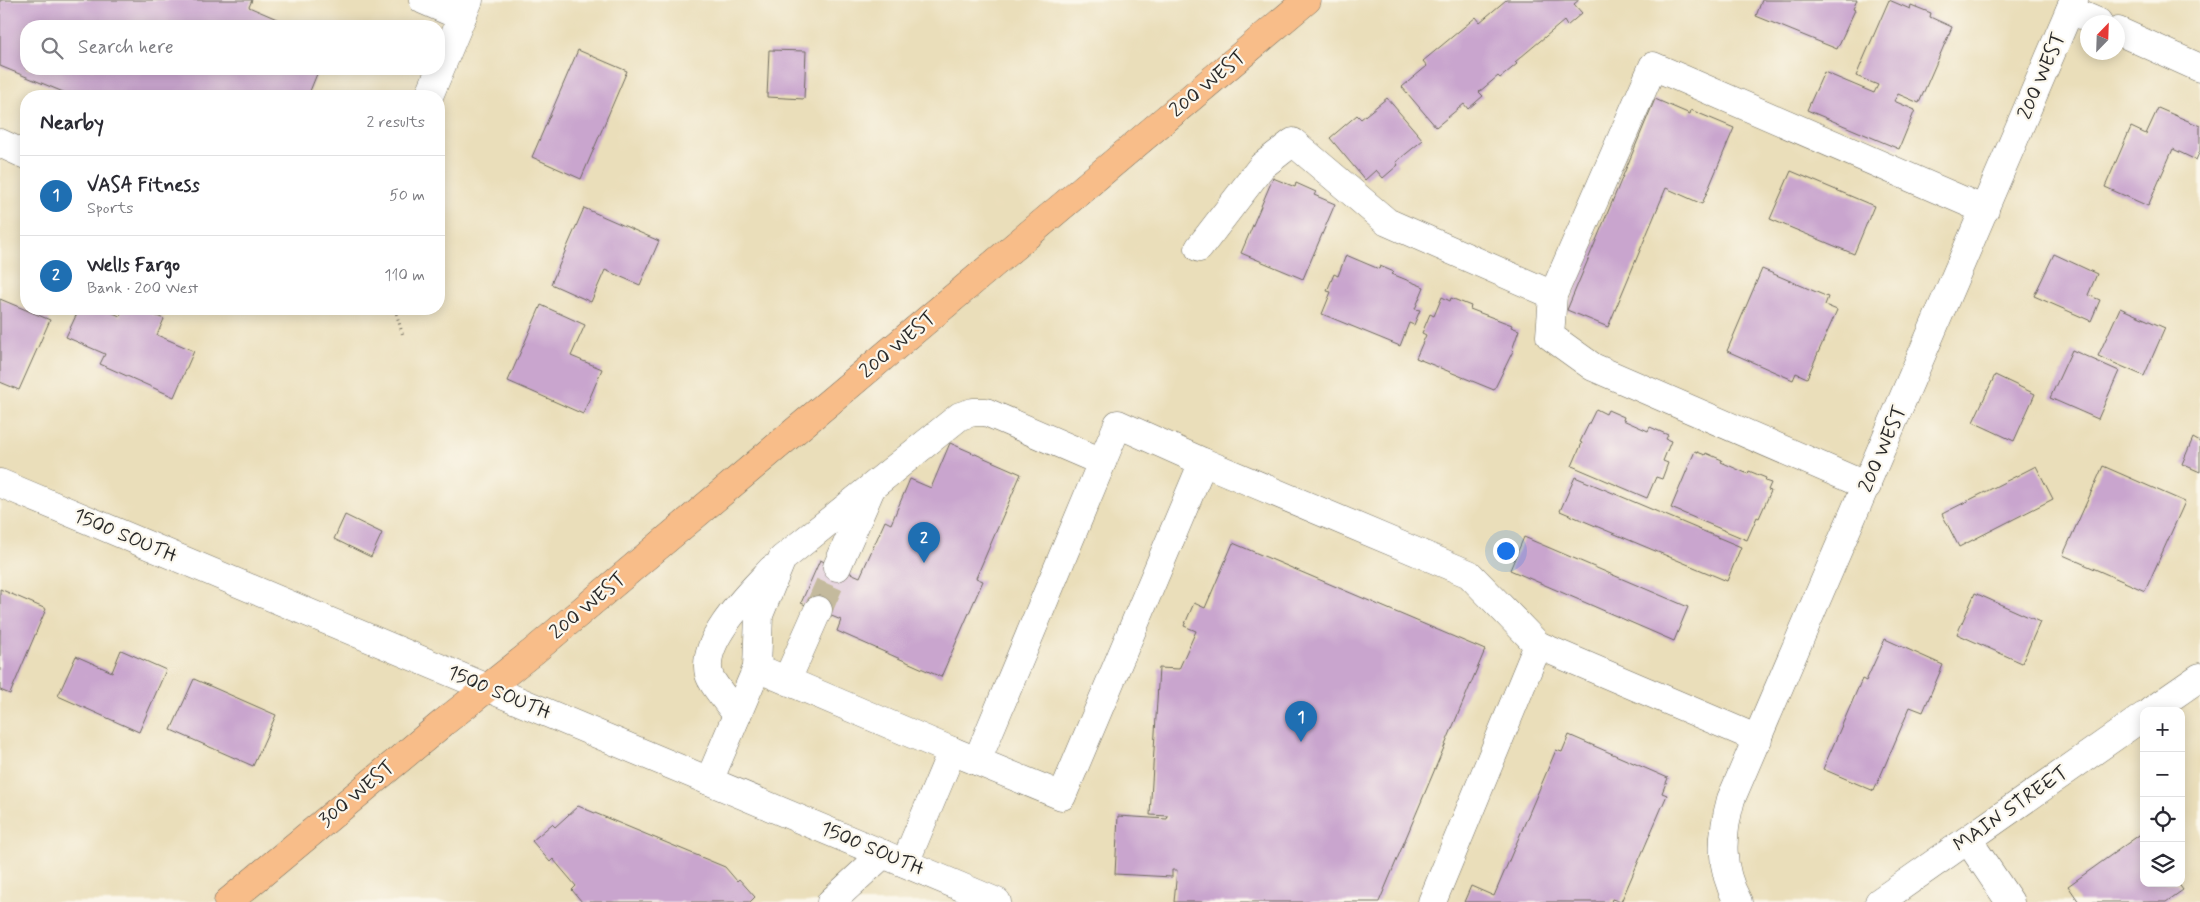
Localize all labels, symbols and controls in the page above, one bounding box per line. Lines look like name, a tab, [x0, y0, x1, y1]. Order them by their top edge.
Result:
north arrow	[2080, 15, 2125, 60]
search box	[20, 20, 445, 75]
street label: 200 WEST	[2012, 28, 2072, 124]
icon: search	[38, 34, 66, 62]
text: Search here	[78, 35, 174, 60]
street label: 200 WEST	[1164, 44, 1252, 124]
text: Nearby	[40, 109, 104, 137]
text: 2 results	[367, 112, 425, 133]
text: VASA Fitness	[87, 173, 200, 198]
text: 1	[52, 185, 60, 206]
text: 50 m	[389, 185, 425, 206]
text: Sports	[87, 198, 133, 219]
text: Wells Fargo	[87, 253, 180, 278]
text: 2	[52, 265, 60, 286]
text: 110 m	[384, 265, 425, 286]
text: Bank · 200 West	[87, 278, 198, 299]
street label: 200 WEST	[854, 305, 942, 385]
street label: 200 WEST	[1853, 401, 1913, 497]
street label: 1500 SOUTH	[69, 502, 181, 570]
pin: 2	[908, 522, 940, 563]
your location	[1493, 538, 1519, 564]
street label: 200 WEST	[544, 566, 632, 646]
street label: 1500 SOUTH	[443, 659, 555, 727]
pin: 1	[1285, 701, 1317, 742]
map controls	[2140, 707, 2185, 887]
button: +	[2140, 707, 2185, 752]
button: −	[2140, 752, 2185, 797]
street label: 300 WEST	[313, 754, 401, 834]
street label: MAIN STREET	[1948, 759, 2074, 859]
button: locate	[2140, 797, 2185, 842]
street label: 1500 SOUTH	[816, 815, 928, 883]
button: layers	[2140, 842, 2185, 887]

